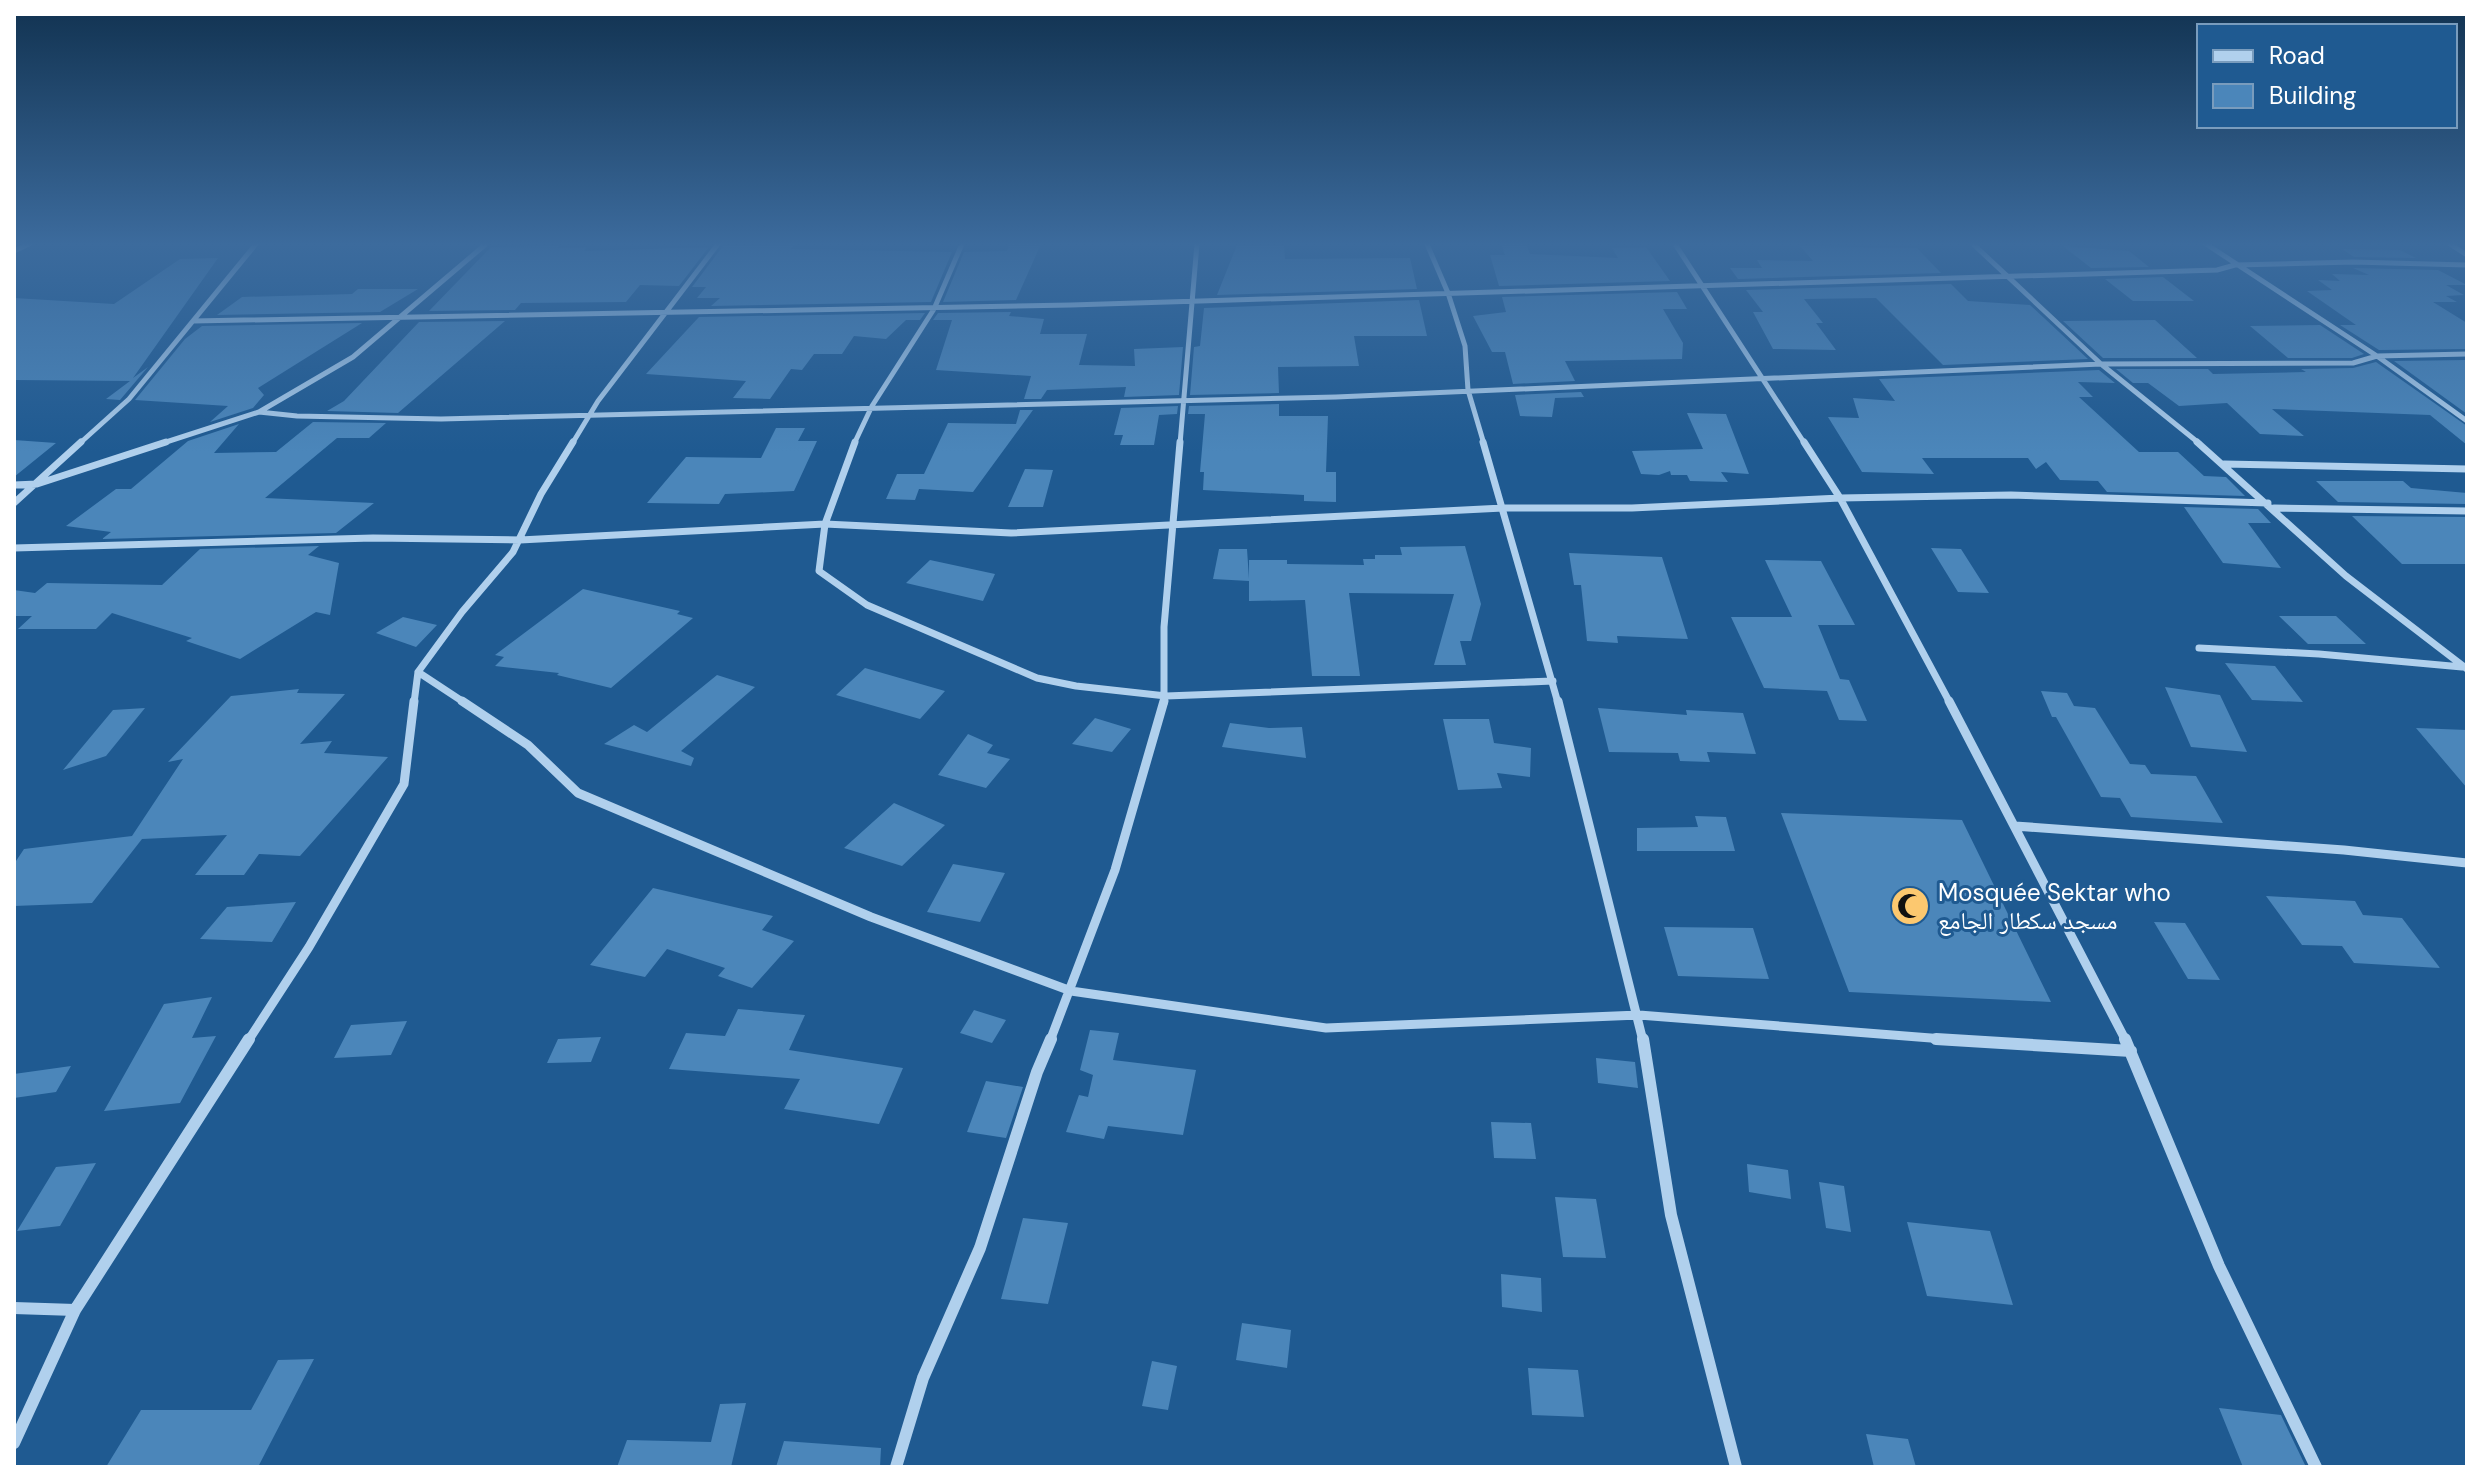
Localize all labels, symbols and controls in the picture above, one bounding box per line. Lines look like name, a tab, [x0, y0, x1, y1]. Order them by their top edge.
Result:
legend	[2197, 24, 2457, 128]
text: Road	[2269, 40, 2325, 71]
text: Building	[2269, 80, 2356, 111]
place label: Mosquée Sektar who مسجد سكطار الجامع	[1938, 877, 2171, 936]
mosque icon: Mosquée Sektar who مسجد سكطار الجامع	[1889, 885, 1931, 927]

